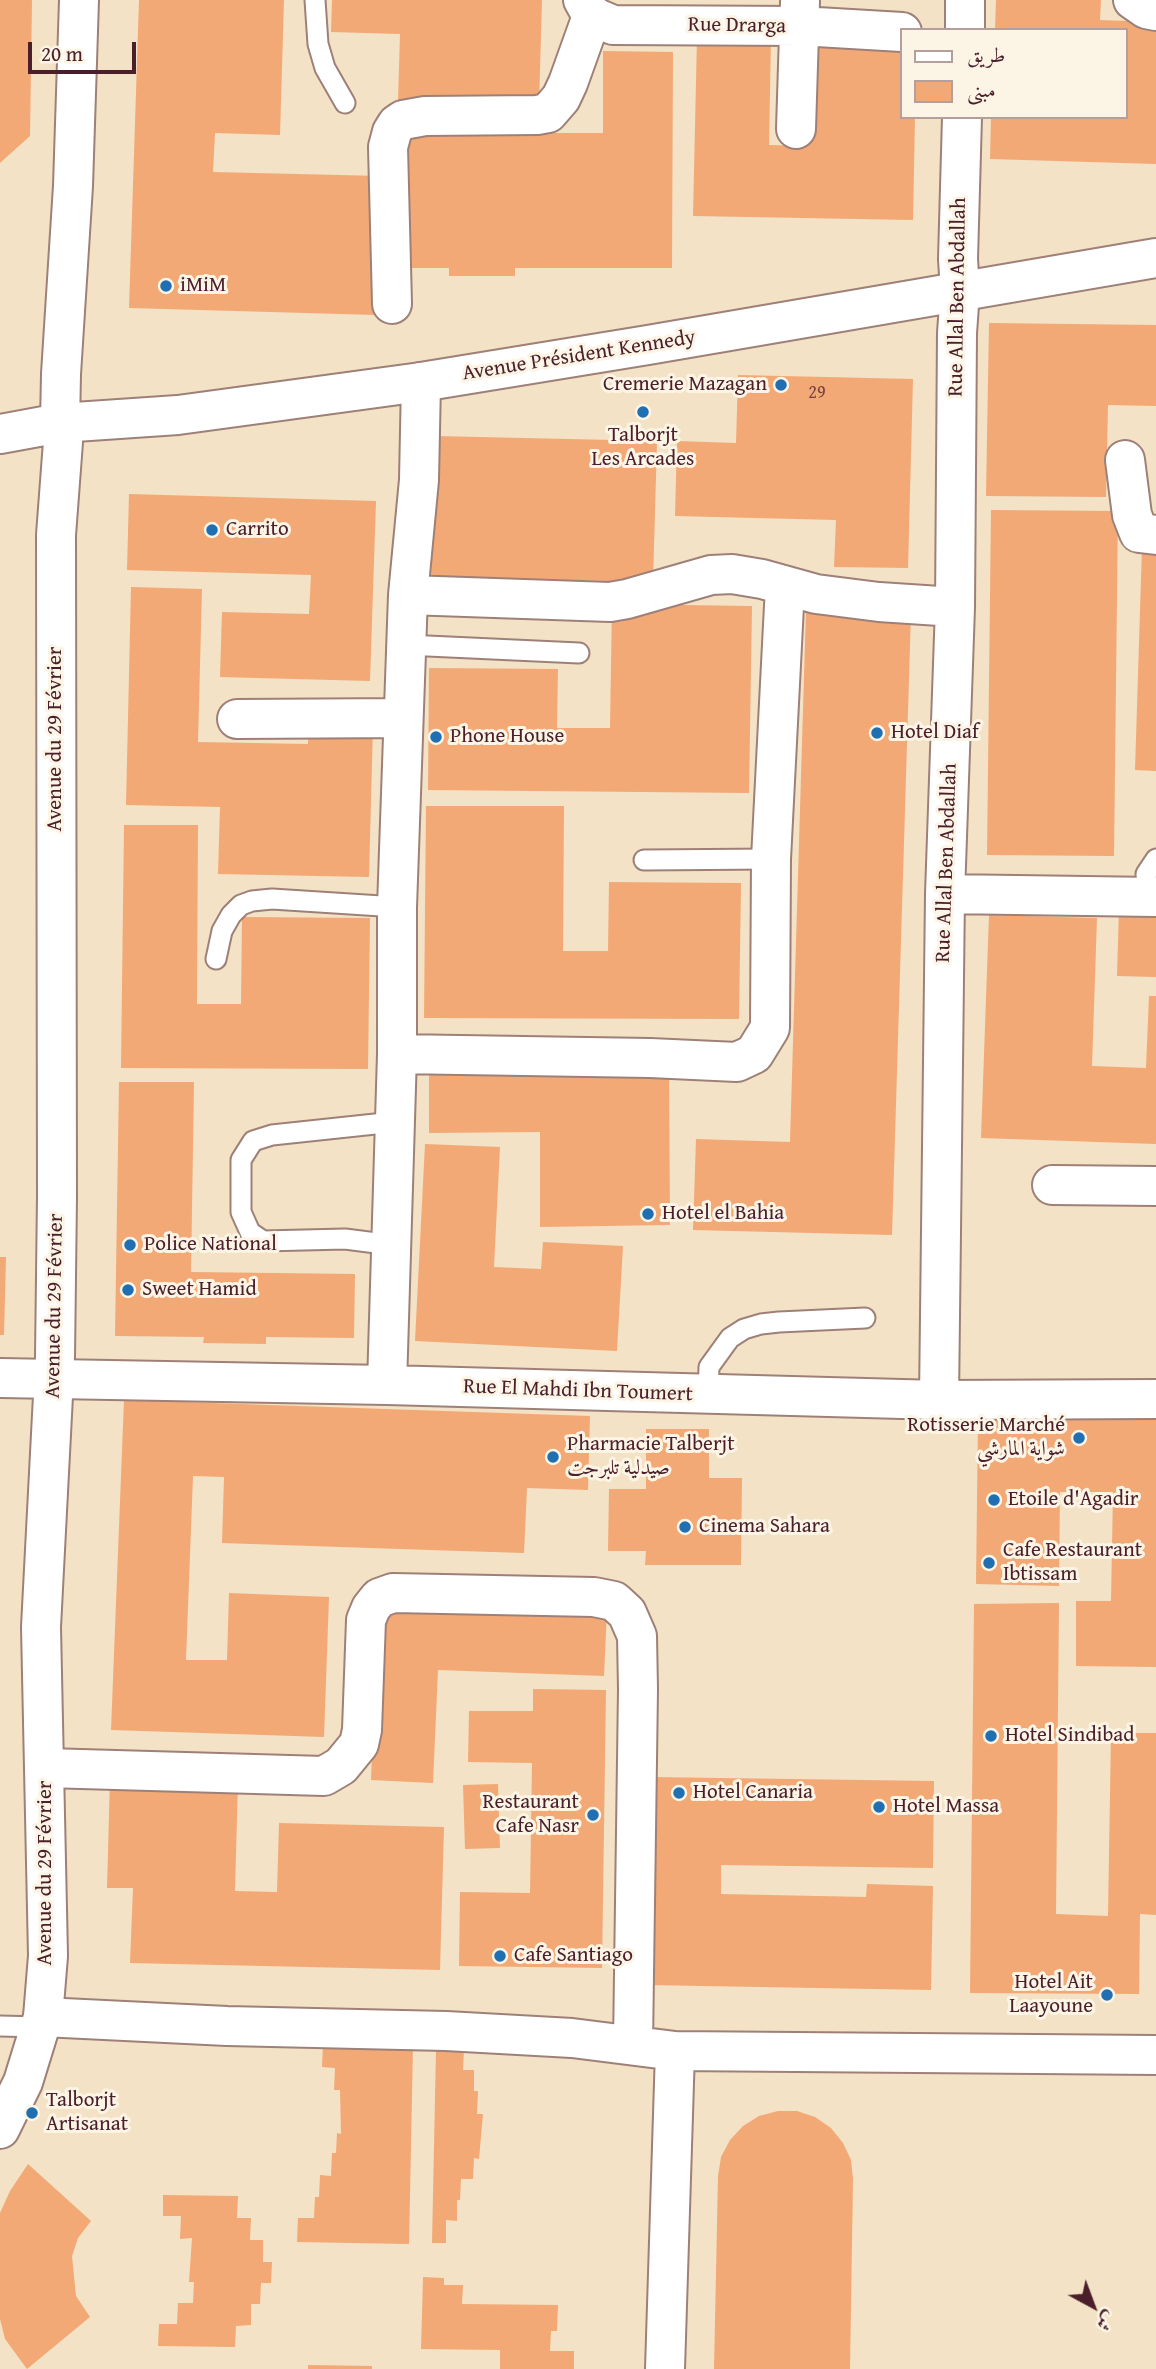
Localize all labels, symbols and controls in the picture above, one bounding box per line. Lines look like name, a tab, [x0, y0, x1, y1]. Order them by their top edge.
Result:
street label: Rue Drarga	[688, 13, 786, 39]
scale bar	[32, 28, 140, 72]
legend	[900, 28, 1128, 119]
text: 20 m	[41, 38, 83, 69]
text: طريق	[967, 39, 1005, 70]
text: مبنى	[967, 74, 996, 105]
street label: Rue Allal Ben Abdallah	[944, 197, 972, 397]
place label: iMiM	[180, 273, 226, 299]
marker: iMiM	[158, 278, 174, 294]
street label: Avenue Président Kennedy	[461, 325, 697, 387]
place label: Cremerie Mazagan	[603, 372, 767, 398]
marker: Cremerie Mazagan	[773, 377, 789, 393]
house number: 29	[808, 382, 826, 404]
marker: Talborjt Les Arcades	[635, 404, 651, 420]
place label: Talborjt Les Arcades	[592, 423, 694, 473]
place label: Carrito	[226, 517, 289, 543]
marker: Carrito	[204, 522, 220, 538]
street label: Avenue du 29 Février	[43, 647, 69, 831]
place label: Hotel Diaf	[891, 720, 979, 746]
place label: Phone House	[450, 724, 564, 750]
marker: Hotel Diaf	[869, 725, 885, 741]
marker: Phone House	[428, 729, 444, 745]
street label: Rue Allal Ben Abdallah	[931, 763, 963, 963]
place label: Hotel el Bahia	[662, 1201, 784, 1227]
marker: Hotel el Bahia	[640, 1206, 656, 1222]
street label: Avenue du 29 Février	[41, 1213, 69, 1399]
place label: Police National	[144, 1232, 277, 1258]
marker: Police National	[122, 1237, 138, 1253]
place label: Sweet Hamid	[142, 1277, 257, 1303]
marker: Sweet Hamid	[120, 1282, 136, 1298]
street label: Rue El Mahdi Ibn Toumert	[463, 1374, 693, 1408]
place label: Rotisserie Marché شواية المارشي	[907, 1413, 1065, 1463]
marker: Rotisserie Marché شواية المارشي	[1071, 1430, 1087, 1446]
place label: Pharmacie Talberjt صيدلية تلبرجت	[567, 1432, 735, 1482]
marker: Pharmacie Talberjt صيدلية تلبرجت	[545, 1449, 561, 1465]
place label: Etoile d'Agadir	[1008, 1487, 1139, 1513]
marker: Etoile d'Agadir	[986, 1492, 1002, 1508]
place label: Cinema Sahara	[699, 1514, 830, 1540]
marker: Cinema Sahara	[677, 1519, 693, 1535]
place label: Cafe Restaurant Ibtissam	[1003, 1538, 1142, 1588]
marker: Cafe Restaurant Ibtissam	[981, 1555, 997, 1571]
place label: Hotel Sindibad	[1005, 1723, 1134, 1749]
marker: Hotel Sindibad	[983, 1728, 999, 1744]
place label: Hotel Canaria	[693, 1780, 813, 1806]
street label: Avenue du 29 Février	[33, 1781, 59, 1965]
marker: Hotel Canaria	[671, 1785, 687, 1801]
place label: Restaurant Cafe Nasr	[482, 1790, 579, 1840]
place label: Hotel Massa	[893, 1794, 999, 1820]
marker: Hotel Massa	[871, 1799, 887, 1815]
marker: Restaurant Cafe Nasr	[585, 1807, 601, 1823]
place label: Cafe Santiago	[514, 1943, 633, 1969]
marker: Cafe Santiago	[492, 1948, 508, 1964]
place label: Hotel Ait Laayoune	[1009, 1970, 1093, 2020]
marker: Hotel Ait Laayoune	[1099, 1987, 1115, 2003]
place label: Talborjt Artisanat	[46, 2088, 128, 2138]
marker: Talborjt Artisanat	[24, 2105, 40, 2121]
north arrow	[1058, 2271, 1128, 2341]
text: ش	[1090, 2305, 1123, 2339]

